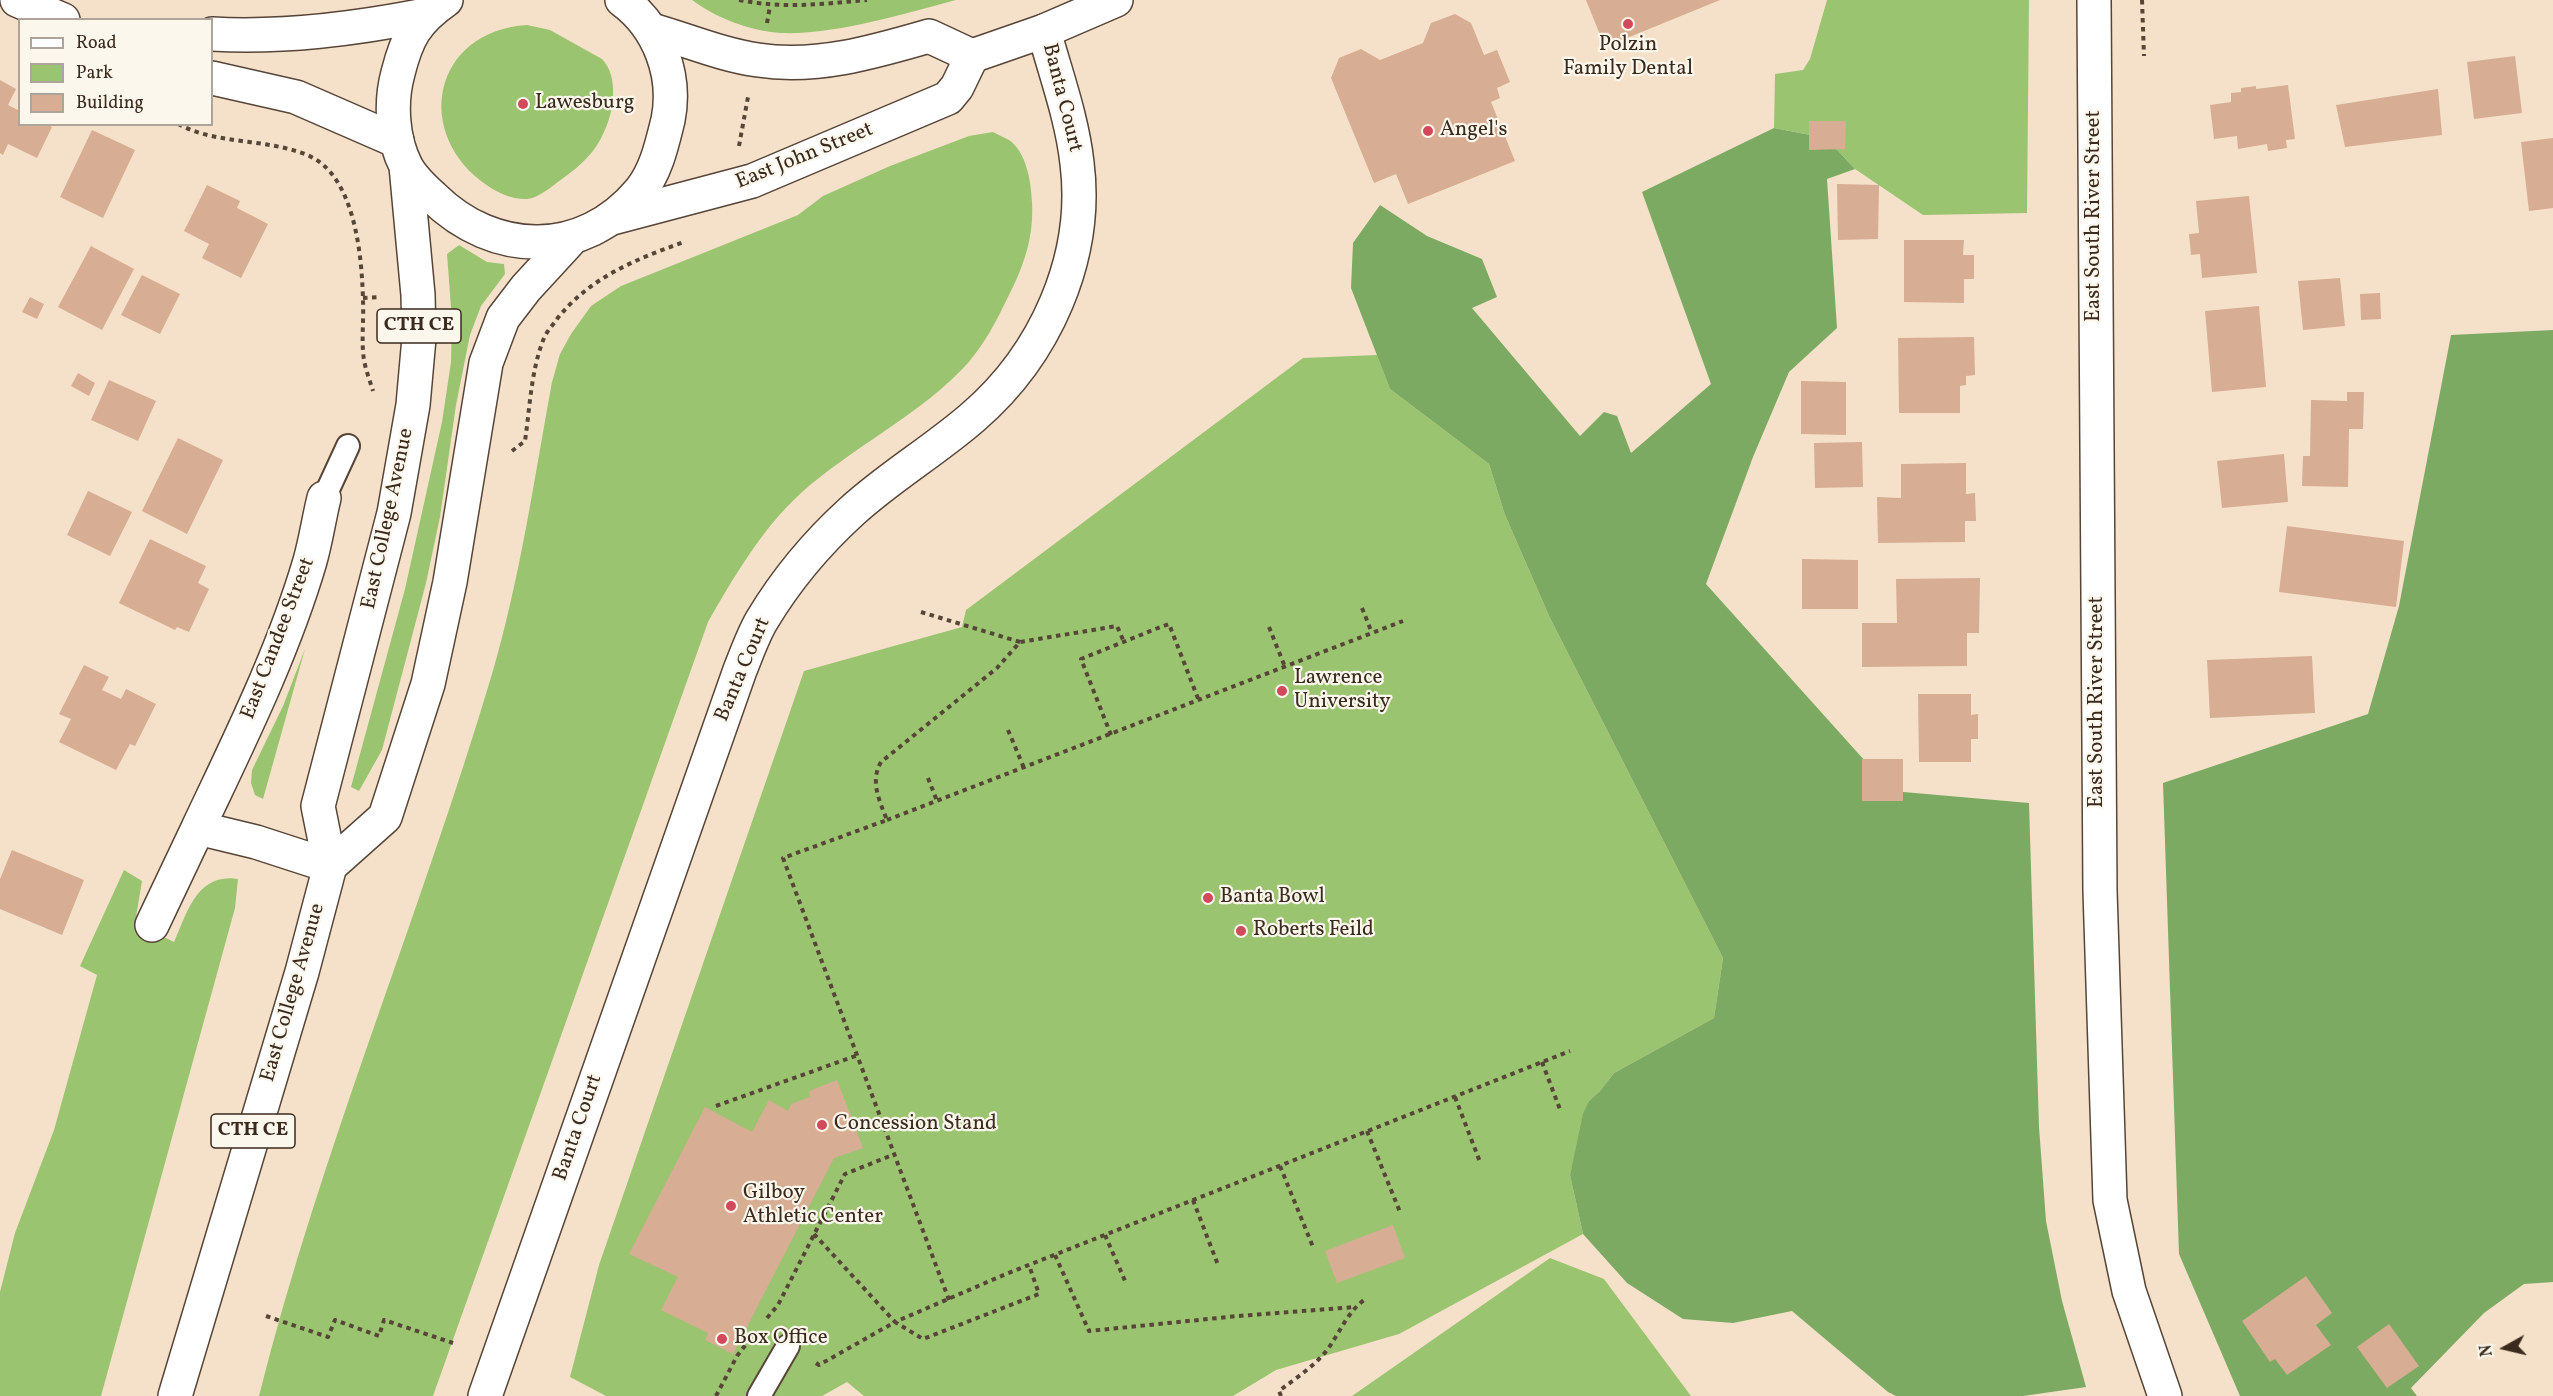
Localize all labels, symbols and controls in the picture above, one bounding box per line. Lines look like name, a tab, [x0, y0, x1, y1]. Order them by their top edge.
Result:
marker: Polzin Family Dental	[1621, 17, 1635, 31]
legend	[18, 18, 213, 126]
text: Road	[76, 31, 117, 56]
place label: Polzin Family Dental	[1563, 33, 1693, 83]
street label: Banta Court	[1035, 41, 1087, 155]
text: Park	[76, 61, 113, 86]
text: Building	[76, 91, 144, 116]
place label: Lawesburg	[535, 91, 634, 117]
marker: Lawesburg	[516, 97, 530, 111]
street label: East South River Street	[2082, 110, 2108, 322]
street label: East John Street	[733, 118, 877, 196]
place label: Angel's	[1440, 118, 1507, 144]
marker: Angel's	[1421, 124, 1435, 138]
road number: CTH CE	[377, 309, 461, 343]
street label: East College Avenue	[358, 426, 420, 612]
street label: East Candee Street	[237, 555, 321, 723]
street label: East South River Street	[2085, 596, 2111, 808]
street label: Banta Court	[711, 614, 777, 726]
place label: Lawrence University	[1294, 666, 1391, 716]
marker: Lawrence University	[1275, 684, 1289, 698]
place label: Banta Bowl	[1220, 885, 1325, 911]
marker: Banta Bowl	[1201, 891, 1215, 905]
street label: East College Avenue	[256, 901, 332, 1085]
place label: Roberts Feild	[1253, 918, 1374, 944]
marker: Roberts Feild	[1234, 924, 1248, 938]
street label: Banta Court	[549, 1071, 609, 1185]
place label: Concession Stand	[834, 1112, 997, 1138]
road number: CTH CE	[211, 1114, 295, 1148]
marker: Concession Stand	[815, 1118, 829, 1132]
place label: Gilboy Athletic Center	[743, 1181, 883, 1231]
marker: Gilboy Athletic Center	[724, 1199, 738, 1213]
north arrow	[2475, 1318, 2535, 1378]
place label: Box Office	[734, 1326, 828, 1352]
marker: Box Office	[715, 1332, 729, 1346]
text: N	[2475, 1343, 2499, 1358]

